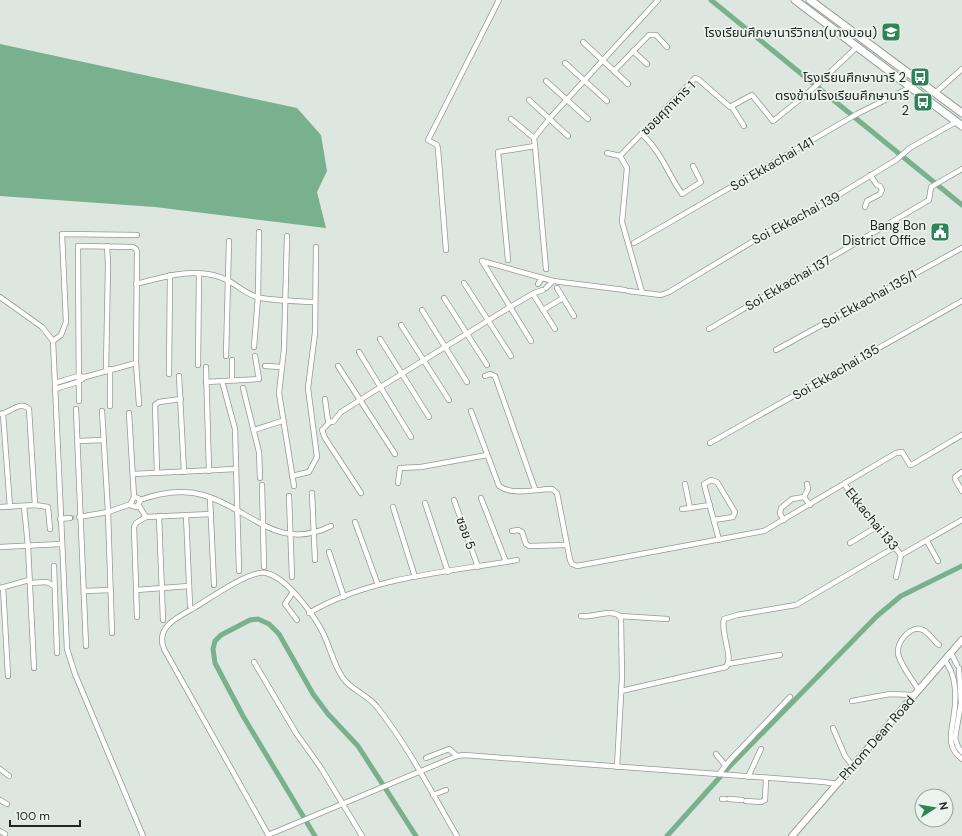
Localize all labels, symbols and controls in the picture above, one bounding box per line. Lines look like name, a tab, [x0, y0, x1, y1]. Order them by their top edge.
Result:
school or university icon: โรงเรียนศึกษานารีวิทยา(บางบอน)	[880, 21, 902, 43]
place label: โรงเรียนศึกษานารีวิทยา(บางบอน)	[705, 24, 877, 41]
bus stop icon: โรงเรียนศึกษานารี 2	[909, 66, 931, 88]
place label: โรงเรียนศึกษานารี 2	[803, 69, 906, 86]
street label: ซอยศุภาหาร 1	[637, 77, 699, 139]
place label: ตรงข้ามโรงเรียนศึกษานารี 2	[775, 87, 909, 119]
bus stop icon: ตรงข้ามโรงเรียนศึกษานารี 2	[912, 91, 934, 113]
street label: Soi Ekkachai 141	[727, 133, 817, 195]
street label: Soi Ekkachai 139	[749, 188, 843, 248]
place label: Bang Bon District Office	[842, 217, 926, 249]
public building icon: Bang Bon District Office	[929, 221, 951, 243]
street label: Soi Ekkachai 137	[742, 252, 834, 314]
street label: Soi Ekkachai 135/1	[818, 266, 920, 332]
street label: Soi Ekkachai 135	[790, 340, 883, 404]
street label: Ekkachai 133	[842, 484, 902, 554]
street label: ซอย 5	[452, 514, 480, 552]
street label: Phrom Dean Road	[836, 692, 918, 784]
north arrow	[914, 788, 954, 828]
text: N	[936, 801, 951, 811]
scale bar	[10, 802, 80, 828]
text: 100 m	[16, 808, 50, 824]

